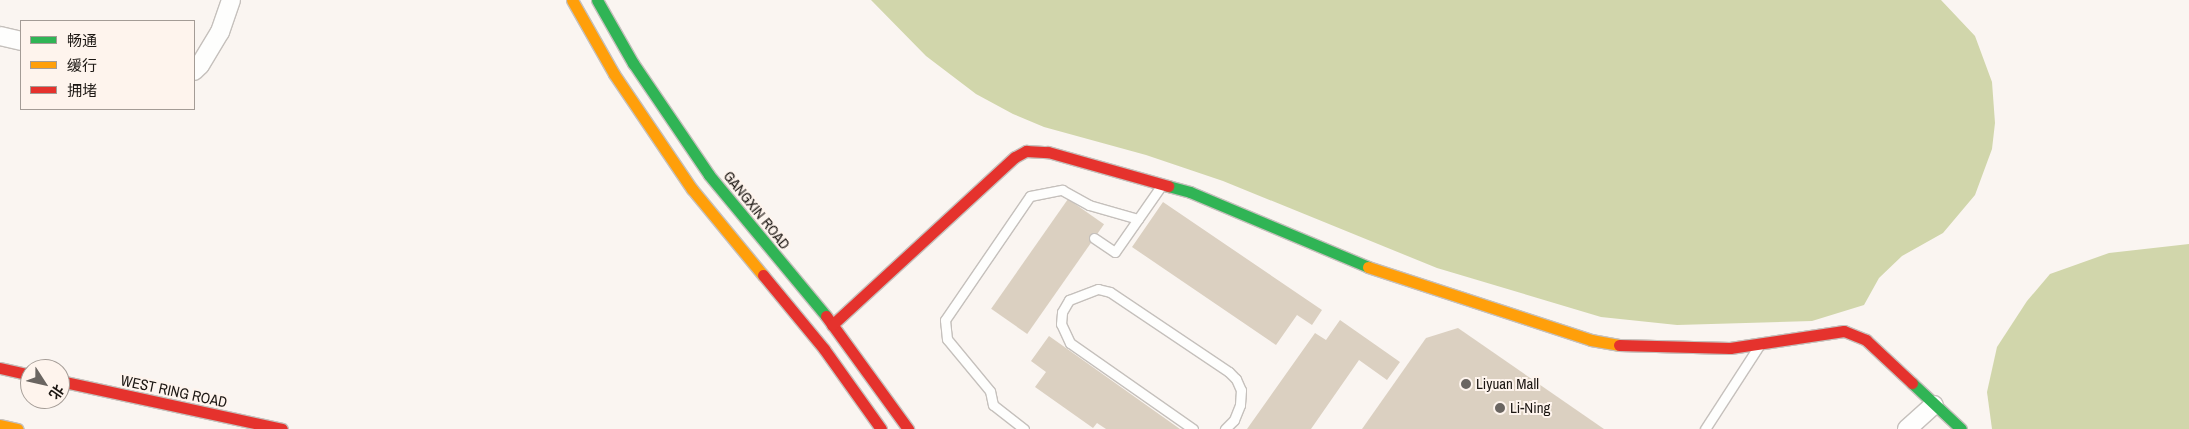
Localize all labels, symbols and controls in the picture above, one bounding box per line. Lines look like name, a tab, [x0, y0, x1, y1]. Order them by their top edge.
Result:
legend	[20, 20, 195, 110]
text: 畅通	[67, 30, 97, 51]
text: 缓行	[67, 55, 97, 76]
text: 拥堵	[67, 80, 97, 101]
street label: GANGXIN ROAD	[720, 167, 794, 253]
north arrow	[20, 359, 70, 409]
street label: WEST RING ROAD	[119, 371, 229, 411]
place label: Liyuan Mall	[1476, 375, 1539, 393]
marker: Liyuan Mall	[1460, 378, 1472, 390]
text: 北	[45, 381, 68, 403]
place label: Li-Ning	[1510, 399, 1550, 417]
marker: Li-Ning	[1494, 402, 1506, 414]

